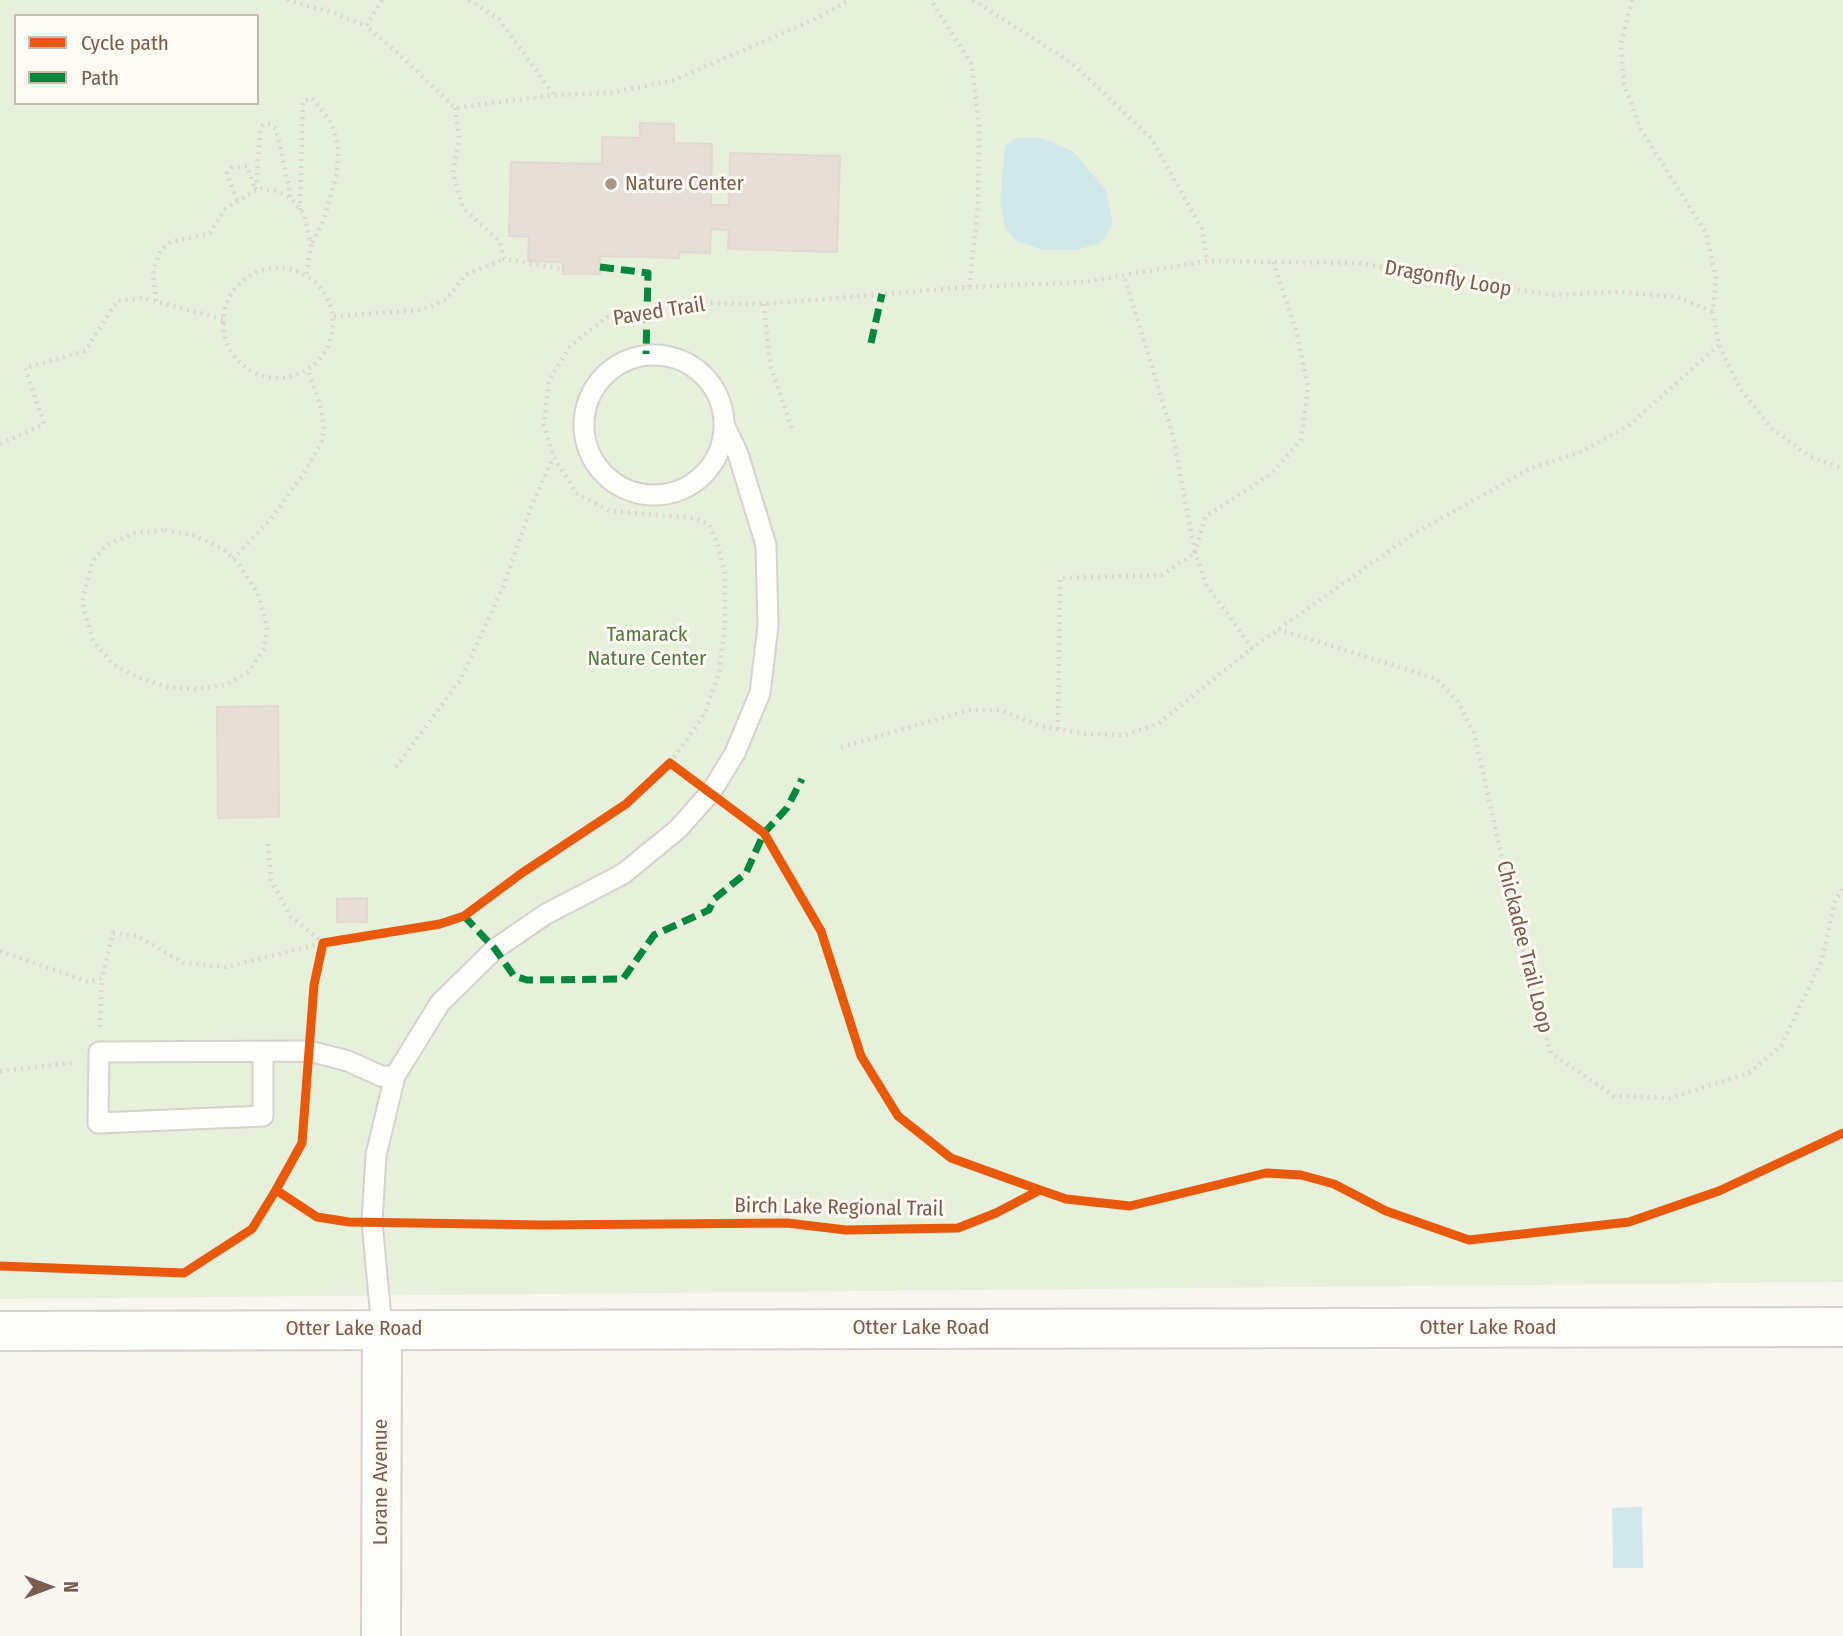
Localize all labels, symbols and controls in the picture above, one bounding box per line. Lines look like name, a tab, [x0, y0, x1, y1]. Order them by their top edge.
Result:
legend	[14, 14, 259, 105]
text: Cycle path	[81, 30, 169, 56]
text: Path	[81, 65, 119, 91]
place label: Nature Center	[625, 171, 744, 197]
marker: Nature Center	[603, 176, 619, 192]
street label: Dragonfly Loop	[1383, 255, 1513, 303]
street label: Paved Trail	[611, 292, 707, 332]
park label: Tamarack Nature Center	[588, 622, 706, 672]
street label: Chickadee Trail Loop	[1490, 858, 1558, 1036]
street label: Birch Lake Regional Trail	[734, 1194, 944, 1222]
street label: Otter Lake Road	[852, 1315, 990, 1341]
street label: Otter Lake Road	[1419, 1315, 1557, 1341]
street label: Otter Lake Road	[285, 1316, 423, 1342]
street label: Lorane Avenue	[368, 1419, 394, 1545]
north arrow	[14, 1552, 84, 1622]
text: N	[59, 1581, 82, 1593]

